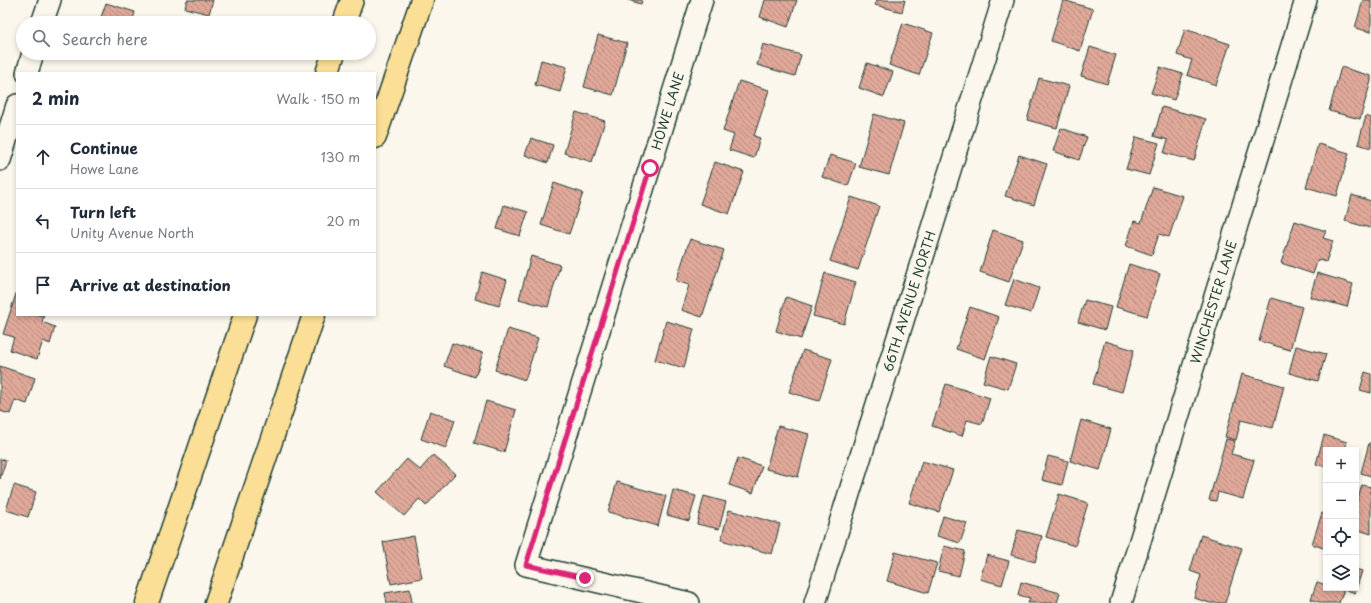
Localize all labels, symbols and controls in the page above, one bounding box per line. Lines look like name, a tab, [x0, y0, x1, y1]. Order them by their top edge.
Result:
search box	[16, 16, 376, 60]
icon: search	[30, 27, 52, 49]
text: Search here	[62, 27, 148, 50]
street label: HOWE LANE	[646, 69, 688, 152]
text: 2 min	[32, 85, 79, 111]
text: Walk · 150 m	[276, 89, 360, 108]
text: Continue	[70, 136, 138, 159]
icon: ahead	[32, 146, 54, 168]
text: 130 m	[321, 147, 360, 166]
text: Howe Lane	[70, 159, 139, 178]
route start	[641, 159, 659, 177]
text: Turn left	[70, 200, 136, 223]
icon: left	[32, 210, 54, 232]
text: 20 m	[326, 211, 360, 230]
text: Unity Avenue North	[70, 223, 194, 242]
street label: 66TH AVENUE NORTH	[878, 228, 940, 374]
street label: WINCHESTER LANE	[1185, 238, 1241, 366]
text: Arrive at destination	[70, 273, 231, 296]
icon: arrive	[32, 274, 54, 296]
map controls	[1323, 447, 1359, 591]
button: +	[1323, 447, 1359, 483]
button: −	[1323, 483, 1359, 519]
button: locate	[1323, 519, 1359, 555]
button: layers	[1323, 555, 1359, 591]
route end	[576, 569, 594, 587]

